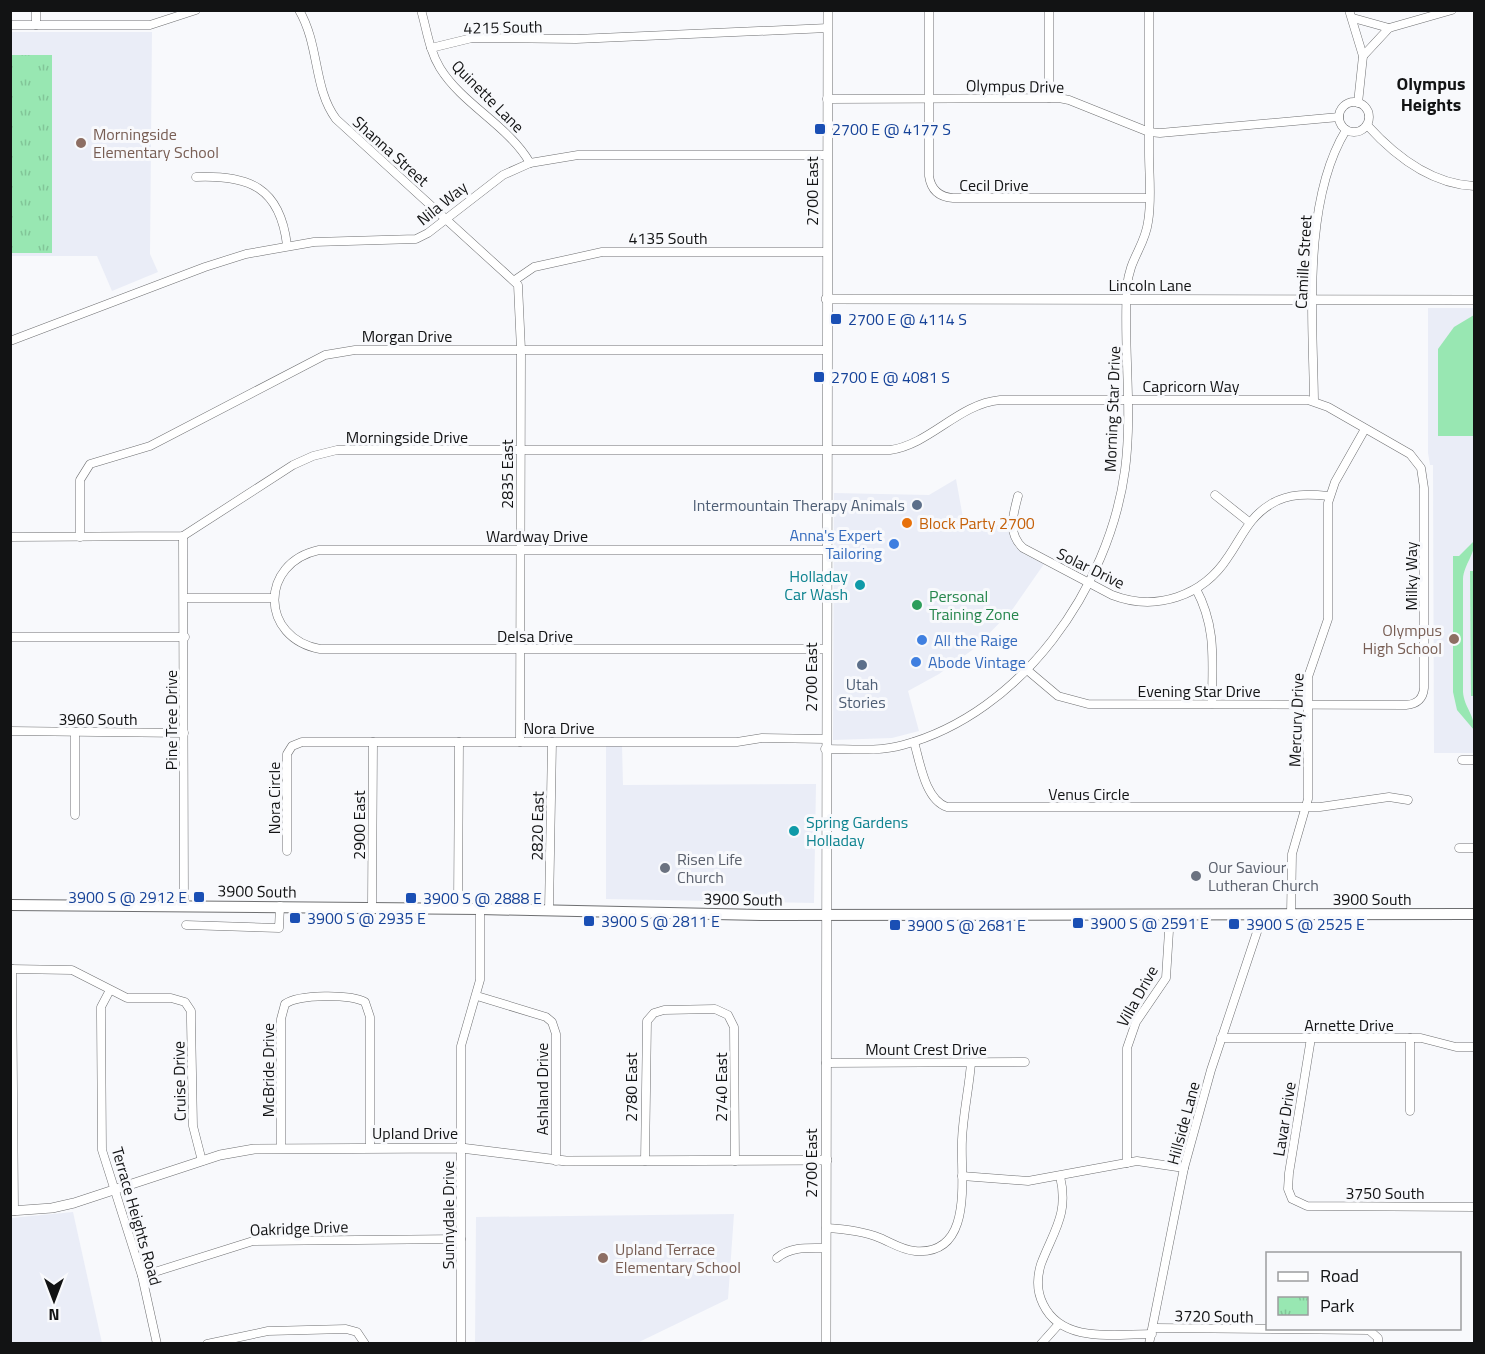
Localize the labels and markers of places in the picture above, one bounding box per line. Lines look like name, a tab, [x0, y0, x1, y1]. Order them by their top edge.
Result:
place label: 2700 E @ 4177 S	[832, 117, 951, 141]
place label: Morningside Elementary School	[93, 122, 219, 164]
marker: 2700 E @ 4177 S	[813, 122, 827, 136]
marker: Morningside Elementary School	[74, 136, 88, 150]
place label: 2700 E @ 4114 S	[848, 307, 967, 331]
marker: 2700 E @ 4114 S	[829, 312, 843, 326]
place label: 2700 E @ 4081 S	[831, 365, 950, 389]
marker: 2700 E @ 4081 S	[812, 370, 826, 384]
place label: Intermountain Therapy Animals	[693, 493, 905, 517]
marker: Intermountain Therapy Animals	[910, 498, 924, 512]
place label: Block Party 2700	[919, 511, 1035, 535]
marker: Block Party 2700	[900, 516, 914, 530]
place label: Anna's Expert Tailoring	[789, 523, 882, 565]
marker: Anna's Expert Tailoring	[887, 537, 901, 551]
place label: Holladay Car Wash	[784, 564, 848, 606]
marker: Holladay Car Wash	[853, 578, 867, 592]
place label: Personal Training Zone	[929, 584, 1019, 626]
marker: Personal Training Zone	[910, 598, 924, 612]
place label: Olympus High School	[1363, 618, 1442, 660]
place label: All the Raige	[934, 628, 1018, 652]
marker: Olympus High School	[1447, 632, 1461, 646]
marker: All the Raige	[915, 633, 929, 647]
place label: Abode Vintage	[928, 650, 1026, 674]
marker: Abode Vintage	[909, 655, 923, 669]
marker: Utah Stories	[855, 658, 869, 672]
place label: Utah Stories	[838, 672, 886, 714]
place label: Spring Gardens Holladay	[806, 810, 908, 852]
marker: Spring Gardens Holladay	[787, 824, 801, 838]
place label: Risen Life Church	[677, 847, 742, 889]
place label: Our Saviour Lutheran Church	[1208, 855, 1319, 897]
marker: Risen Life Church	[658, 861, 672, 875]
marker: Our Saviour Lutheran Church	[1189, 869, 1203, 883]
place label: 3900 S @ 2912 E	[68, 885, 187, 909]
place label: 3900 S @ 2888 E	[423, 886, 542, 910]
marker: 3900 S @ 2912 E	[192, 890, 206, 904]
marker: 3900 S @ 2888 E	[404, 891, 418, 905]
place label: 3900 S @ 2935 E	[307, 906, 426, 930]
place label: 3900 S @ 2811 E	[601, 909, 720, 933]
marker: 3900 S @ 2935 E	[288, 911, 302, 925]
place label: 3900 S @ 2591 E	[1090, 911, 1209, 935]
place label: 3900 S @ 2525 E	[1246, 912, 1365, 936]
place label: 3900 S @ 2681 E	[907, 913, 1026, 937]
marker: 3900 S @ 2811 E	[582, 914, 596, 928]
marker: 3900 S @ 2591 E	[1071, 916, 1085, 930]
marker: 3900 S @ 2525 E	[1227, 917, 1241, 931]
marker: 3900 S @ 2681 E	[888, 918, 902, 932]
place label: Upland Terrace Elementary School	[615, 1237, 741, 1279]
marker: Upland Terrace Elementary School	[596, 1251, 610, 1265]

